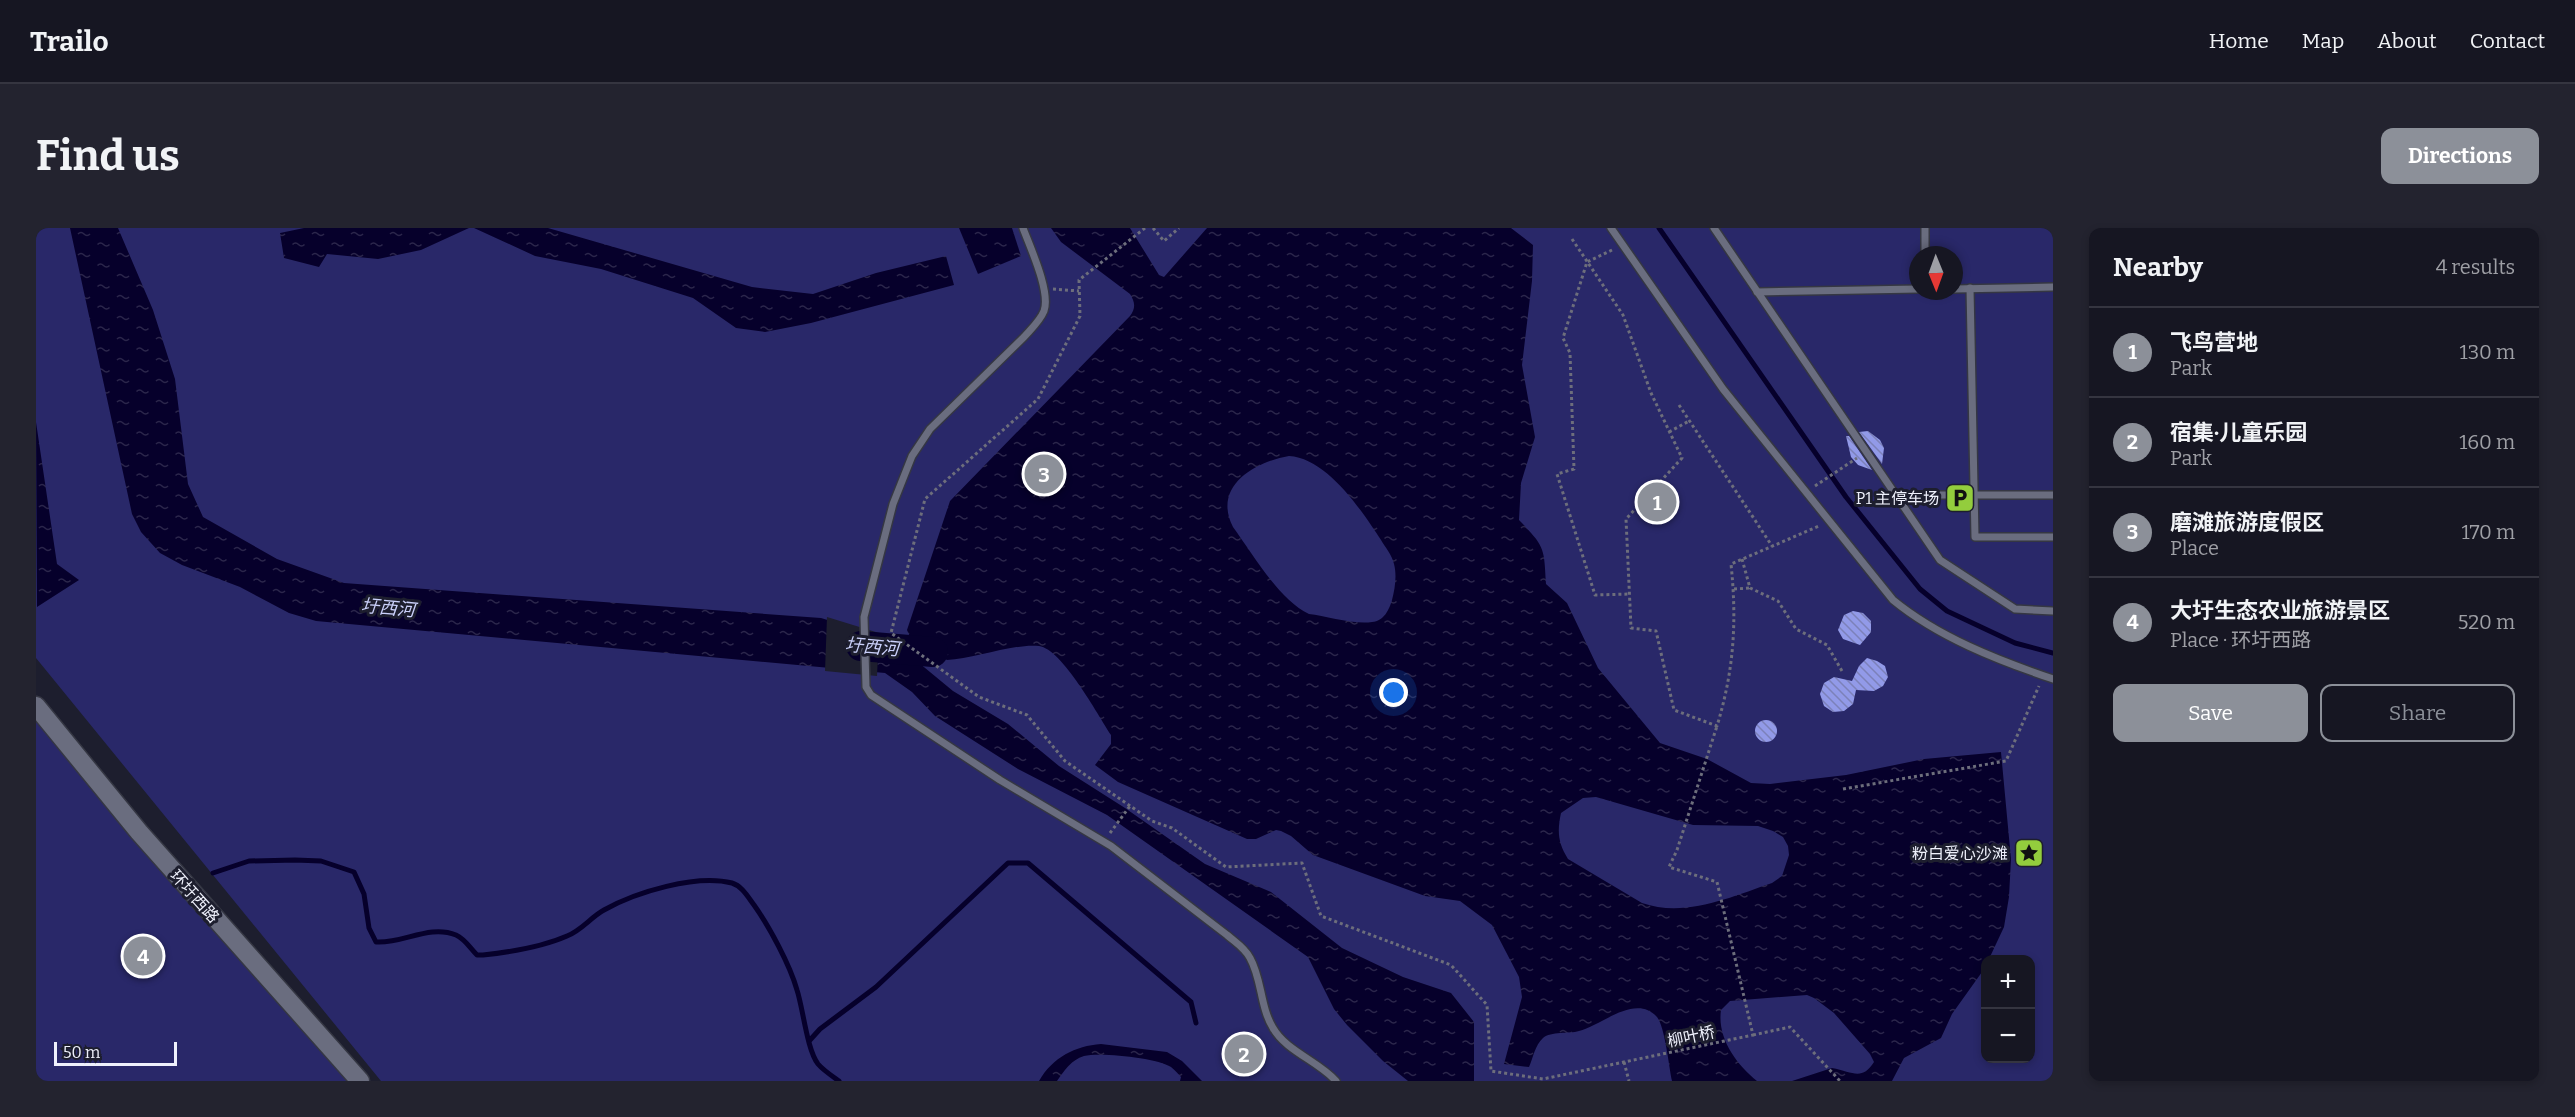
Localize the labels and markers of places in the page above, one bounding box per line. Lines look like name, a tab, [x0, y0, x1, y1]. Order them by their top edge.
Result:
pin: 3	[1024, 452, 1064, 496]
pin: 1	[1638, 480, 1676, 524]
parking icon: P1 主停车场	[1944, 482, 1976, 514]
place label: P1 主停车场	[1856, 489, 1939, 508]
place icon: 粉白爱心沙滩	[2013, 837, 2045, 869]
place label: 粉白爱心沙滩	[1912, 844, 2008, 863]
pin: 4	[124, 934, 162, 978]
pin: 2	[1224, 1032, 1264, 1076]

